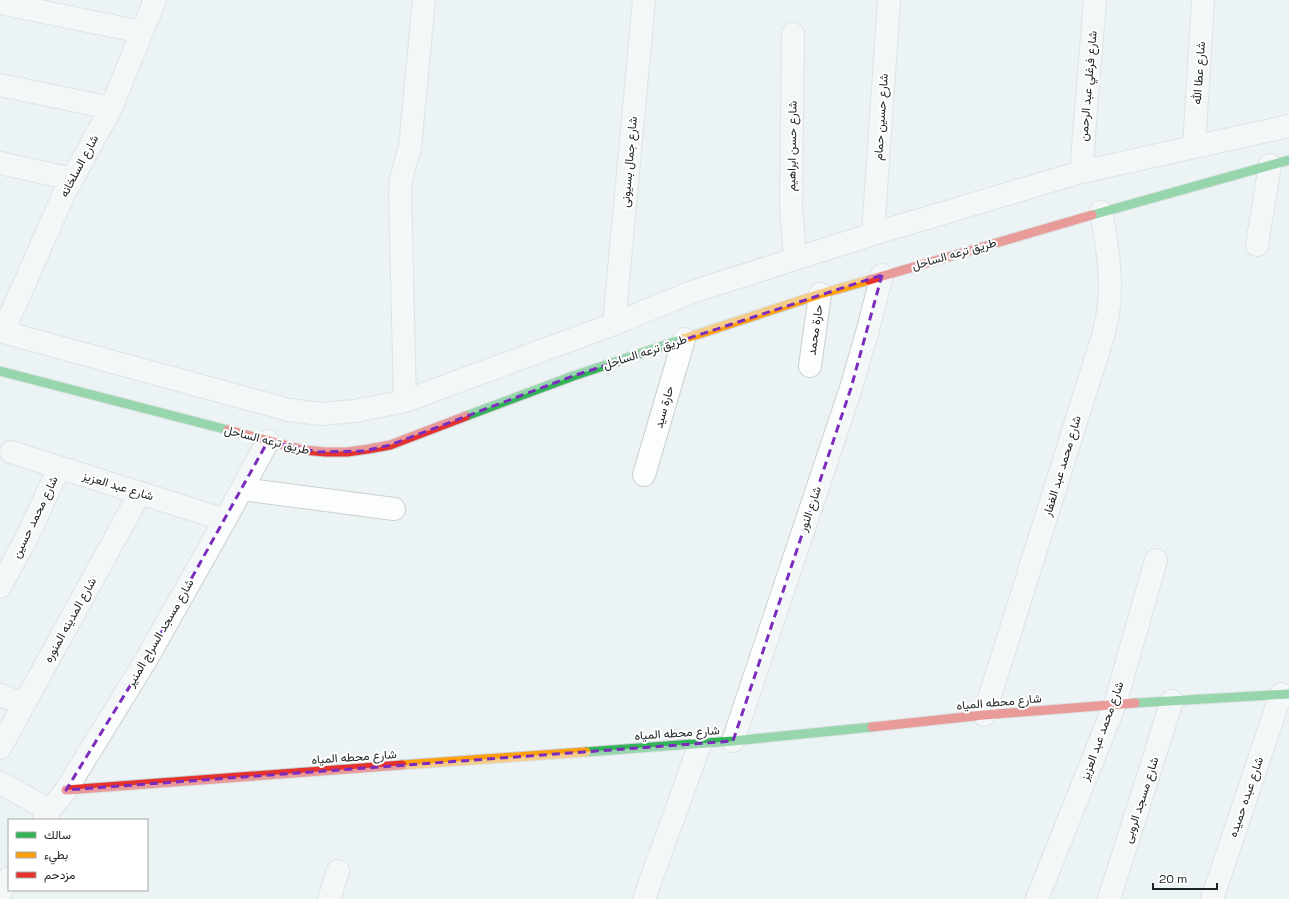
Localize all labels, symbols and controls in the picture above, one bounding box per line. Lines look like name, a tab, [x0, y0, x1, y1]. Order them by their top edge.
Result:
street label: شارع فرغلي عبد الرحمن	[1075, 30, 1103, 142]
street label: شارع عطا الله	[1189, 41, 1210, 105]
street label: شارع حسين حمام	[870, 73, 893, 161]
street label: شارع حسن ابراهيم	[783, 101, 802, 191]
street label: شارع جمال بسيونى	[617, 116, 642, 208]
street label: شارع السلخانه	[56, 132, 103, 200]
street label: طريق ترعه الساحل	[910, 234, 998, 274]
street label: حارة محمد	[804, 304, 826, 356]
street label: طريق ترعه الساحل	[601, 331, 689, 373]
street label: حارة سيد	[650, 384, 678, 430]
street label: شارع محمد عبد الغفار	[1039, 414, 1086, 519]
street label: طريق ترعه الساحل	[223, 422, 311, 458]
street label: شارع عبد العزيز	[79, 467, 156, 505]
street label: شارع محمد حسين	[8, 473, 63, 561]
street label: شارع النور	[794, 484, 826, 535]
street label: شارع المدينه المنوره	[40, 575, 101, 666]
street label: شارع مسجد السراج المنير	[122, 576, 198, 691]
street label: شارع محمد عبد العزيز	[1076, 679, 1128, 784]
street label: شارع محطه المياه	[956, 690, 1042, 715]
street label: شارع محطه المياه	[634, 722, 720, 745]
street label: شارع محطه المياه	[311, 746, 397, 769]
street label: شارع مسجد الروبى	[1120, 755, 1163, 846]
street label: شارع عبده حميده	[1225, 755, 1268, 840]
legend	[8, 819, 148, 891]
text: سالك	[44, 827, 71, 843]
text: بطيء	[44, 847, 68, 865]
scale bar	[1153, 865, 1217, 891]
text: مزدحم	[44, 867, 75, 883]
text: 20 m	[1159, 871, 1187, 887]

